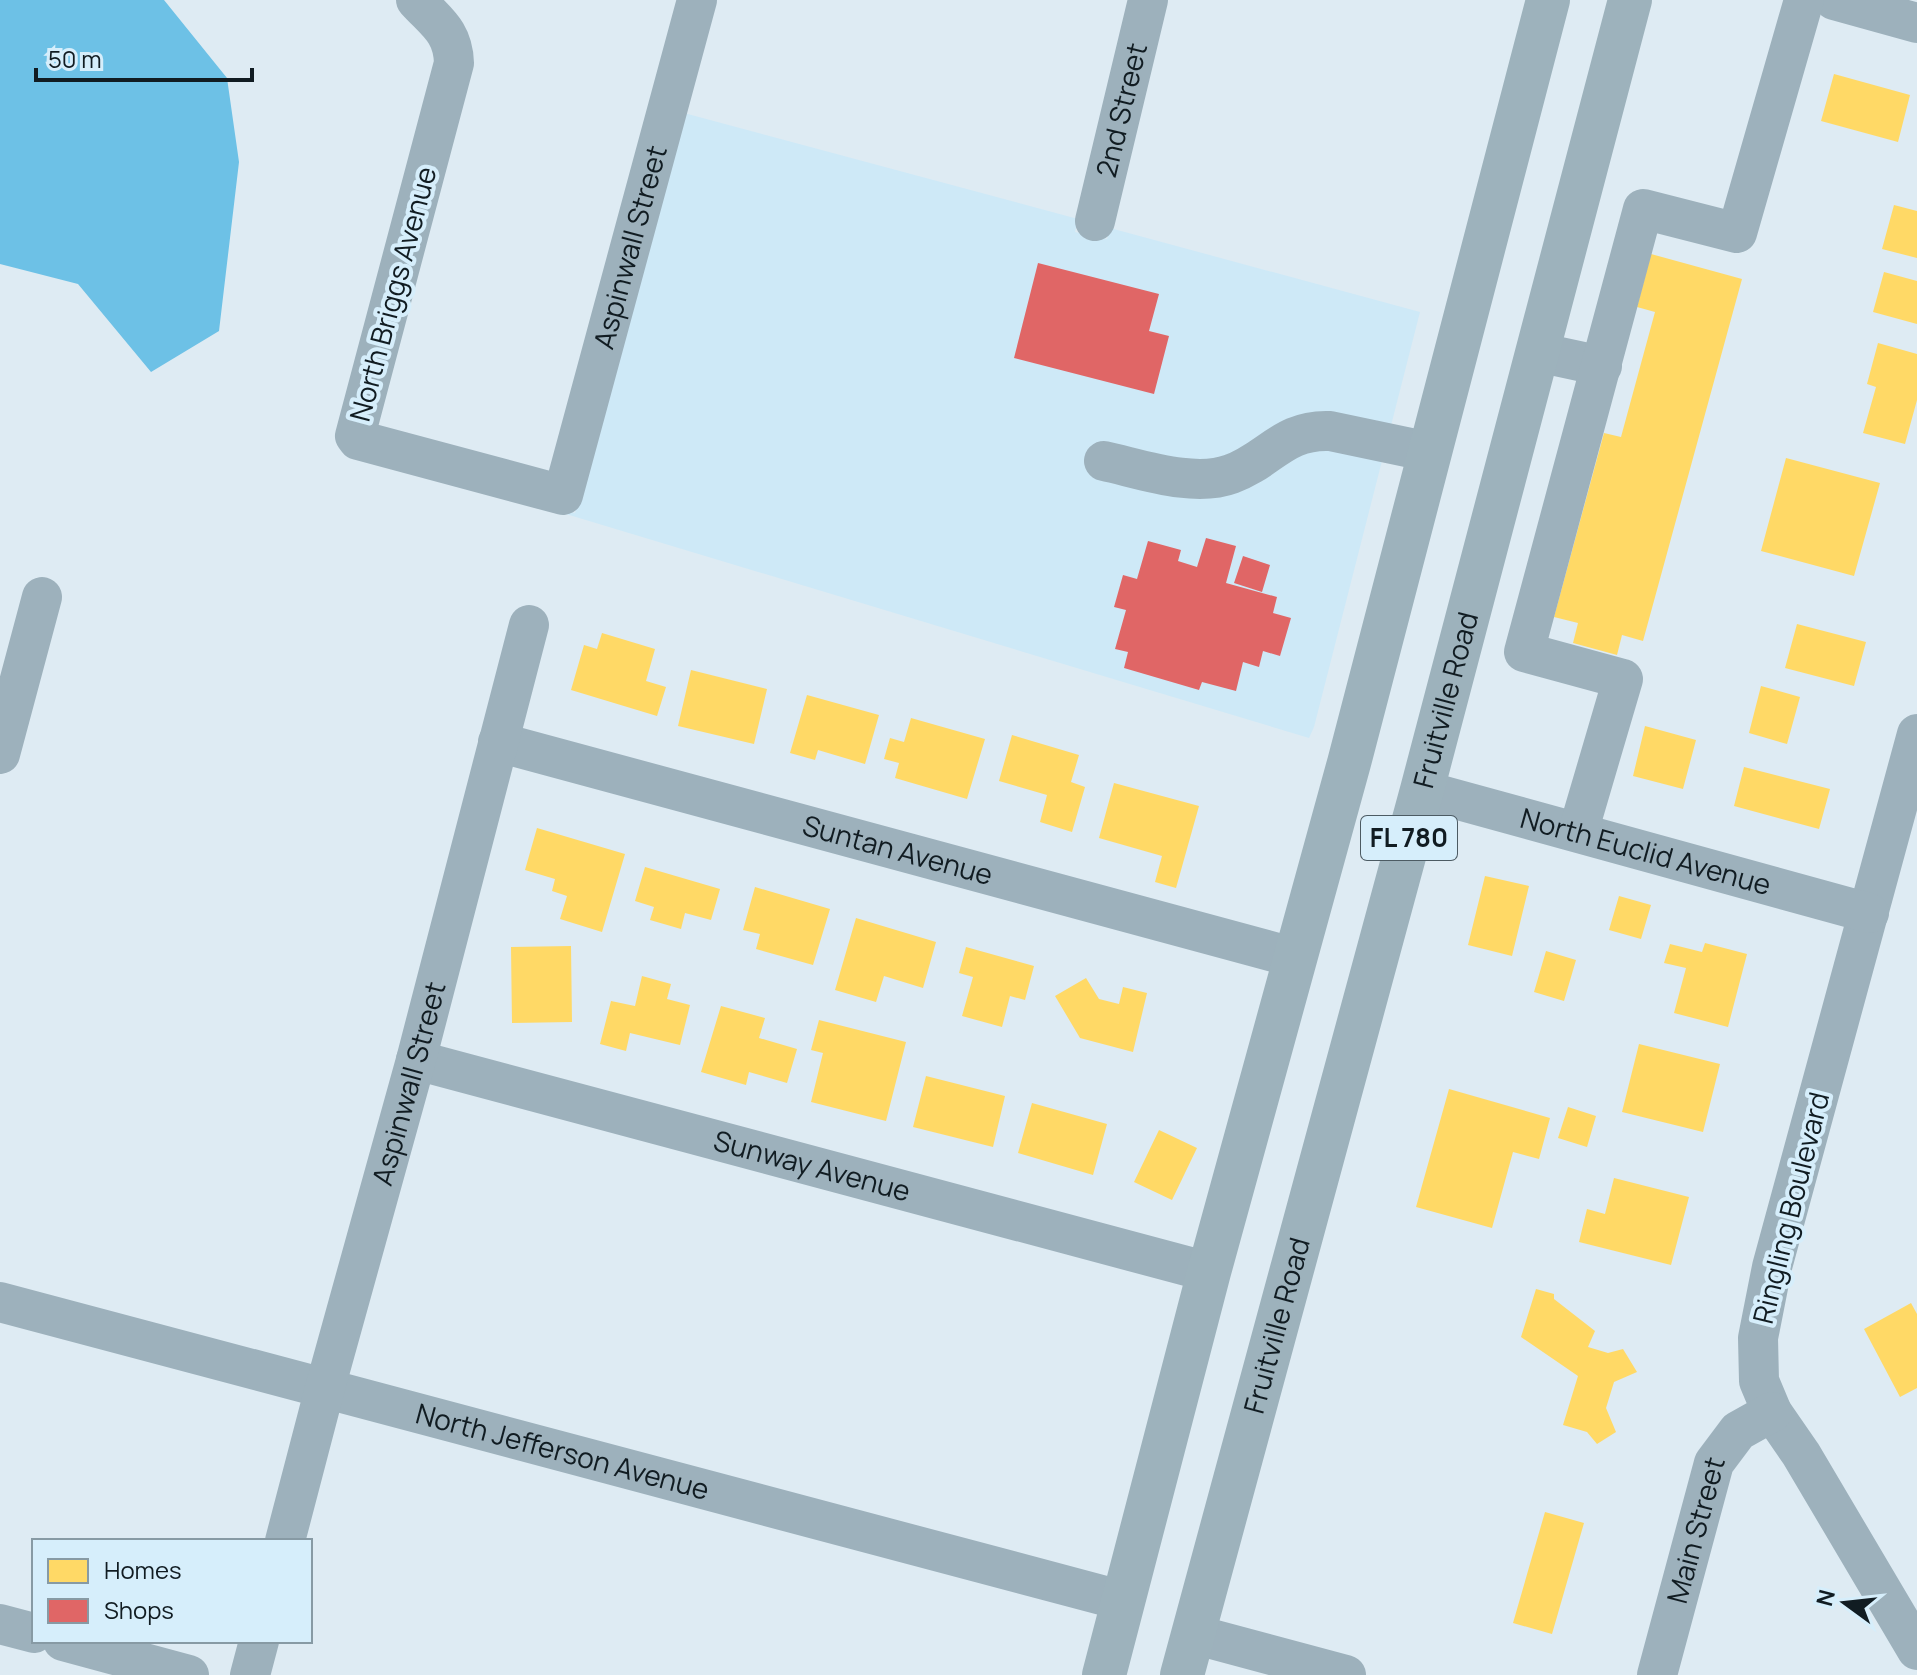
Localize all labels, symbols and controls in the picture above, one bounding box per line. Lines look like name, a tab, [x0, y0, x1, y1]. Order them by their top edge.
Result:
scale bar	[36, 32, 252, 82]
street label: 2nd Street	[1086, 39, 1155, 181]
text: 50 m	[48, 42, 102, 75]
street label: Aspinwall Street	[583, 141, 675, 353]
street label: North Briggs Avenue	[340, 162, 444, 425]
street label: Fruitville Road	[1403, 607, 1486, 792]
street label: North Euclid Avenue	[1516, 798, 1775, 903]
street label: Suntan Avenue	[799, 805, 997, 893]
road number: FL 780	[1361, 816, 1457, 860]
street label: Aspinwall Street	[362, 977, 454, 1189]
street label: Ringling Boulevard	[1743, 1088, 1837, 1327]
street label: Sunway Avenue	[710, 1120, 915, 1209]
street label: Fruitville Road	[1234, 1233, 1318, 1418]
street label: North Jefferson Avenue	[412, 1393, 714, 1508]
street label: Main Street	[1657, 1452, 1733, 1607]
legend	[32, 1539, 312, 1643]
text: Homes	[104, 1553, 182, 1586]
north arrow	[1805, 1563, 1885, 1643]
text: N	[1809, 1586, 1842, 1609]
text: Shops	[104, 1593, 174, 1626]

